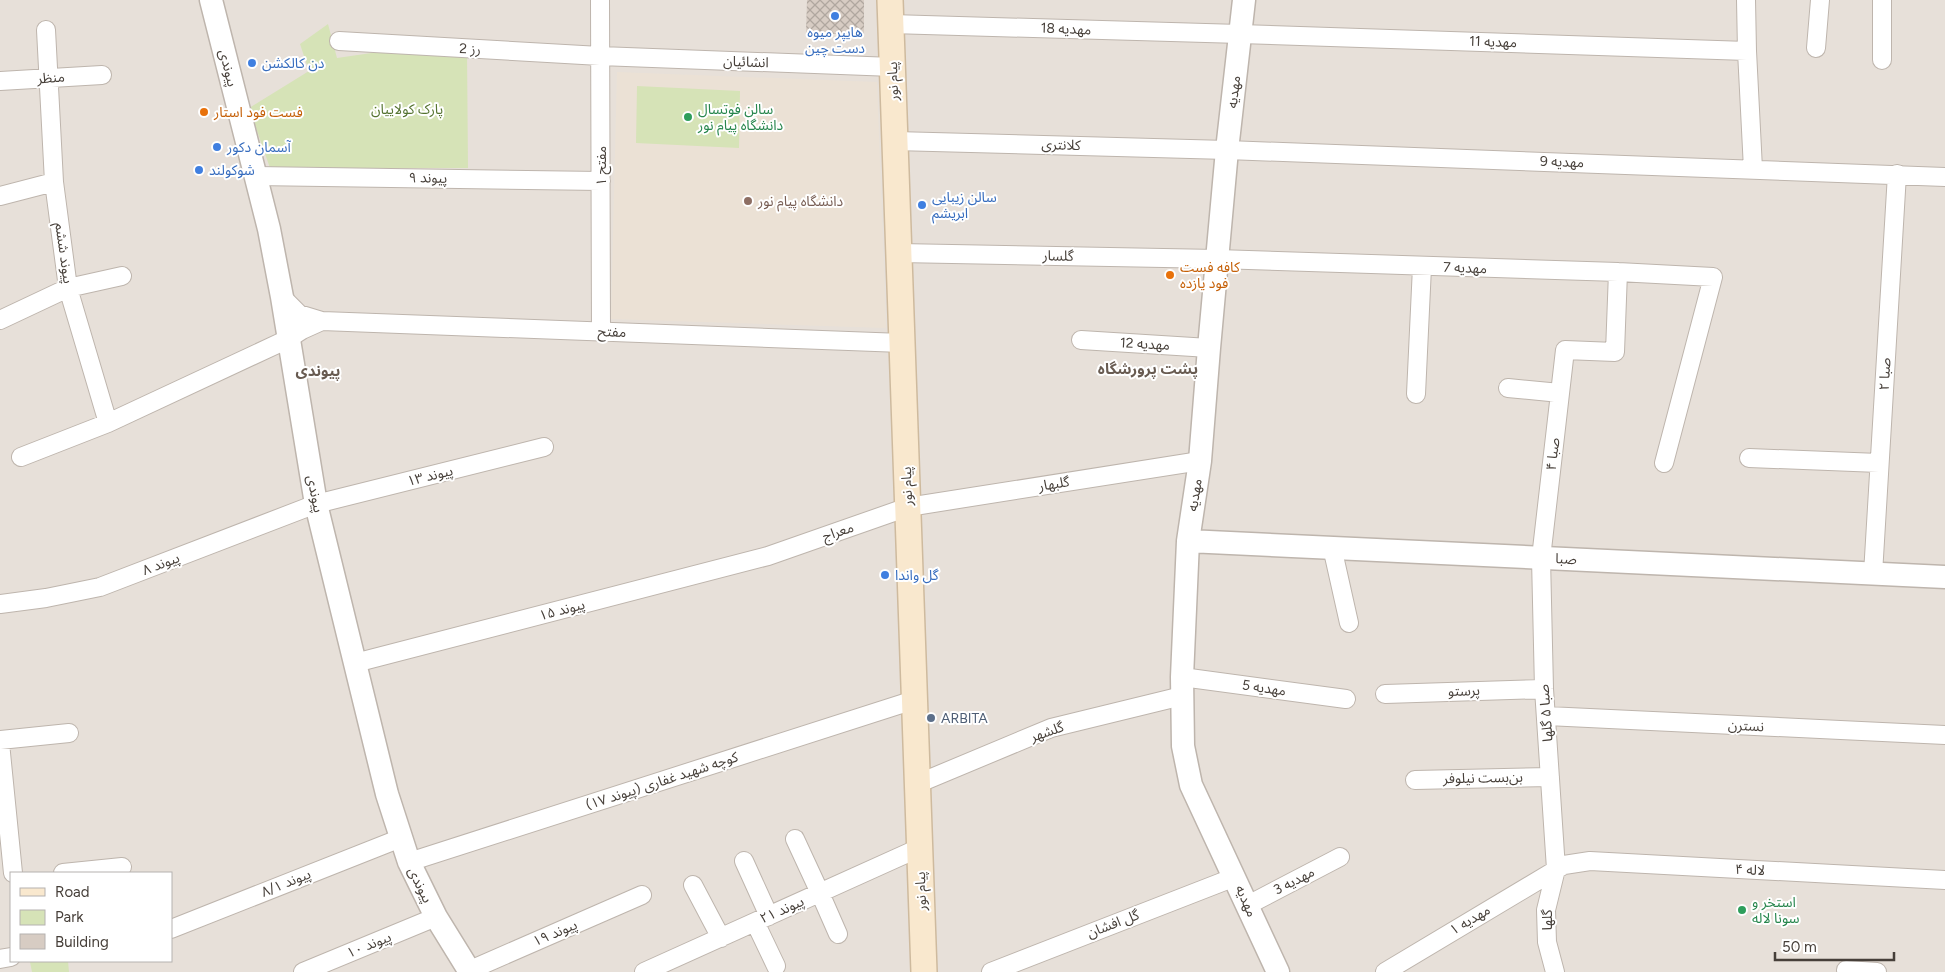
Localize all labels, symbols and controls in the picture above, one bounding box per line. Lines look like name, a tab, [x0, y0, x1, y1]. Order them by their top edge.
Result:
marker: هایپر میوه دست چین	[829, 10, 841, 22]
street label: مهدیه 18	[1040, 20, 1092, 38]
place label: هایپر میوه دست چین	[805, 24, 865, 58]
street label: مهدیه 11	[1469, 33, 1517, 51]
street label: رز 2	[459, 40, 481, 58]
street label: پیوندی	[214, 48, 241, 89]
street label: انشائیان	[723, 53, 769, 71]
place label: دن کالکشن	[262, 55, 325, 72]
marker: دن کالکشن	[246, 57, 258, 69]
street label: پیام نور	[884, 61, 904, 102]
street label: منظر	[36, 69, 65, 88]
street label: مهدیه	[1224, 75, 1244, 109]
park label: پارک کولاییان	[371, 101, 443, 119]
place label: سالن فوتسال دانشگاه پیام نور	[697, 101, 784, 136]
place label: فست فود استار	[213, 104, 303, 121]
marker: فست فود استار	[198, 106, 210, 118]
marker: سالن فوتسال دانشگاه پیام نور	[682, 111, 694, 123]
street label: کلانتری	[1041, 136, 1081, 154]
place label: آسمان دکور	[226, 139, 292, 156]
marker: آسمان دکور	[211, 141, 223, 153]
street label: مفتح ۱	[593, 146, 612, 186]
street label: مهدیه 9	[1540, 153, 1584, 171]
place label: شوکولند	[209, 162, 255, 179]
marker: شوکولند	[193, 164, 205, 176]
street label: پیوند ۹	[408, 169, 448, 188]
place label: سالن زیبایی ابریشم	[932, 189, 997, 224]
place label: دانشگاه پیام نور	[757, 193, 844, 212]
marker: دانشگاه پیام نور	[742, 195, 754, 207]
marker: سالن زیبایی ابریشم	[916, 199, 928, 211]
street label: پیوند ششم	[49, 221, 77, 285]
street label: گلسار	[1041, 247, 1074, 265]
place label: کافه فست فود یازده	[1180, 259, 1240, 292]
street label: مهدیه 7	[1443, 259, 1487, 277]
marker: کافه فست فود یازده	[1164, 269, 1176, 281]
street label: مفتح	[597, 323, 627, 343]
street label: مهدیه 12	[1120, 334, 1170, 354]
street label: صبا ۲	[1876, 357, 1894, 391]
district label: پشت پرورشگاه	[1098, 360, 1198, 379]
district label: پیوندی	[295, 362, 341, 381]
street label: صبا ۴	[1543, 436, 1563, 471]
street label: پیوند ۱۳	[405, 462, 455, 491]
street label: پیام نور	[898, 466, 918, 507]
street label: گلبهار	[1036, 473, 1071, 495]
street label: پیوندی	[302, 474, 327, 514]
street label: مهدیه	[1184, 477, 1206, 513]
street label: معراج	[820, 519, 857, 547]
street label: پیوند ۸	[140, 549, 183, 580]
street label: صبا	[1555, 550, 1578, 568]
place label: گل واندا	[895, 567, 939, 584]
marker: گل واندا	[879, 569, 891, 581]
street label: پیوند ۱۵	[537, 596, 587, 625]
street label: مهدیه 5	[1241, 676, 1287, 700]
street label: پرستو	[1448, 682, 1480, 701]
street label: صبا ۵ گلها	[1535, 683, 1556, 742]
place label: ARBITA	[941, 710, 988, 727]
marker: ARBITA	[925, 712, 937, 724]
street label: نسترن	[1728, 717, 1765, 735]
street label: گلشهر	[1027, 718, 1066, 746]
street label: کوچه شهید غفاری (پیوند ۱۷)	[584, 748, 741, 815]
street label: بن‌بست نیلوفر	[1442, 769, 1523, 787]
street label: لاله ۴	[1735, 861, 1765, 879]
street label: مهدیه 3	[1271, 863, 1317, 899]
street label: پیوندی	[403, 864, 436, 906]
street label: پیوند ۸/۱	[259, 865, 314, 902]
street label: پیام نور	[912, 871, 932, 912]
legend	[10, 872, 172, 962]
text: Road	[55, 883, 90, 901]
street label: مهدیه	[1232, 883, 1260, 919]
street label: پیوند ۲۱	[757, 893, 807, 928]
place label: استخر و سونا لاله	[1752, 894, 1799, 927]
street label: مهدیه ۱	[1447, 901, 1493, 939]
marker: استخر و سونا لاله	[1736, 904, 1748, 916]
street label: گل افشان	[1084, 906, 1142, 942]
text: Park	[55, 908, 84, 926]
street label: گلها	[1539, 909, 1556, 931]
street label: پیوند ۱۹	[530, 916, 580, 951]
street label: پیوند ۱۰	[344, 928, 394, 963]
scale bar	[1775, 930, 1894, 962]
text: Building	[55, 933, 109, 951]
text: 50 m	[1782, 938, 1817, 956]

